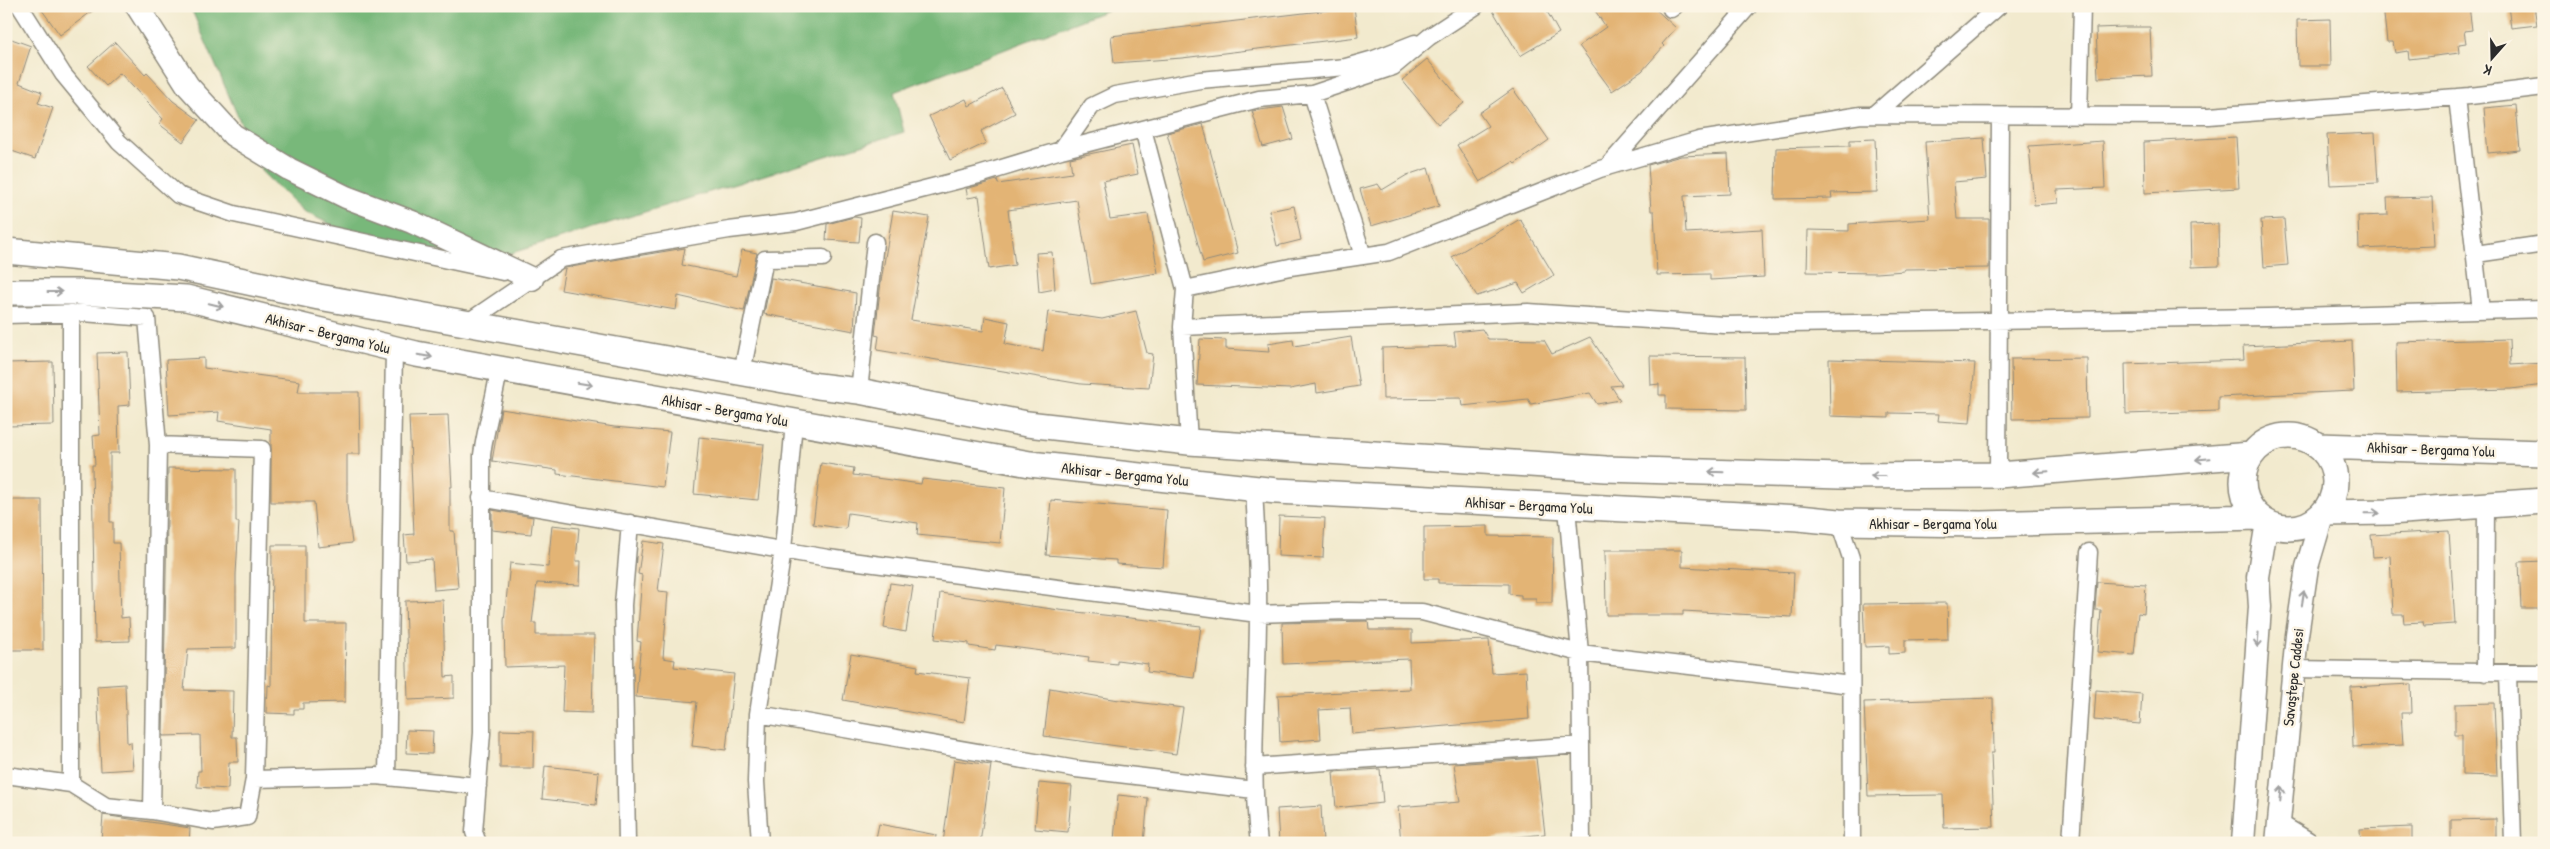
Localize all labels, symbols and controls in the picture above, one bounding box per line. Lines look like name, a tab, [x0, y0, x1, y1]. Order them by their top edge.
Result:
north arrow	[2468, 32, 2518, 82]
text: K	[2480, 60, 2494, 81]
one-way arrow	[46, 287, 63, 297]
one-way arrow	[208, 301, 224, 310]
street label: Akhisar - Bergama Yolu	[264, 307, 392, 359]
one-way arrow	[417, 351, 433, 361]
one-way arrow	[577, 380, 593, 390]
street label: Akhisar - Bergama Yolu	[660, 389, 790, 431]
street label: Akhisar - Bergama Yolu	[2367, 436, 2495, 462]
one-way arrow	[2195, 454, 2211, 463]
street label: Akhisar - Bergama Yolu	[1060, 457, 1190, 491]
one-way arrow	[1708, 467, 1724, 477]
one-way arrow	[2033, 467, 2049, 477]
one-way arrow	[1871, 471, 1887, 481]
street label: Akhisar - Bergama Yolu	[1465, 491, 1593, 519]
one-way arrow	[2363, 508, 2379, 517]
street label: Akhisar - Bergama Yolu	[1869, 513, 1997, 534]
one-way arrow	[2298, 590, 2308, 606]
street label: Savaştepe Caddesi	[2277, 627, 2309, 727]
one-way arrow	[2253, 632, 2263, 648]
one-way arrow	[2276, 786, 2286, 802]

